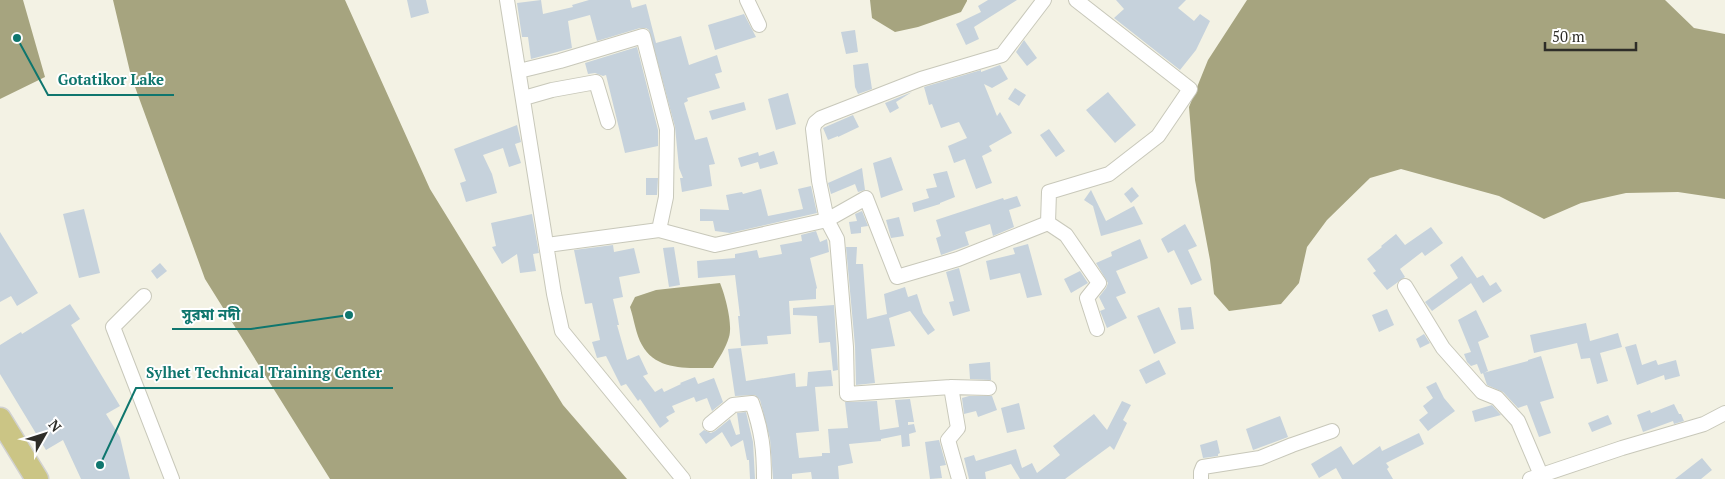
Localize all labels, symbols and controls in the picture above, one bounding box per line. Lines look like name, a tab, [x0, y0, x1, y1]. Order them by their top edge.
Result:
scale bar	[1545, 20, 1636, 52]
text: 50 m	[1552, 26, 1585, 46]
callout: Gotatikor Lake	[48, 65, 174, 95]
text: Gotatikor Lake	[58, 69, 164, 89]
callout: সুরমা নদী	[172, 299, 251, 329]
text: সুরমা নদী	[181, 304, 241, 325]
callout: Sylhet Technical Training Center	[136, 358, 393, 388]
text: Sylhet Technical Training Center	[146, 362, 383, 382]
north arrow	[20, 409, 70, 459]
text: N	[45, 415, 66, 436]

